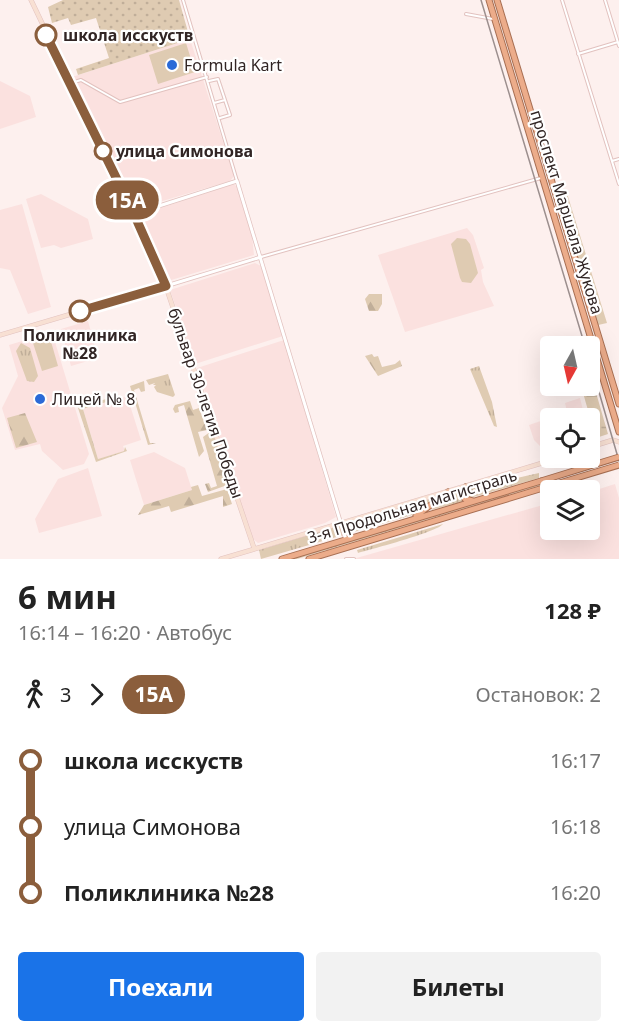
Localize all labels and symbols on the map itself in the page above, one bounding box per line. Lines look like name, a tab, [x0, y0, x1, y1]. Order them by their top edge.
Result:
marker: школа исскуств	[35, 24, 57, 46]
place label: школа исскуств	[63, 24, 193, 46]
place label: Formula Kart	[184, 54, 282, 76]
marker: Formula Kart	[165, 58, 179, 72]
street label: проспект Маршала Жукова	[525, 107, 609, 317]
place label: улица Симонова	[115, 140, 253, 162]
marker: улица Симонова	[94, 142, 112, 160]
line badge: 15А	[92, 180, 162, 220]
marker: Поликлиника №28	[69, 300, 91, 322]
street label: бульвар 30-летия Победы	[163, 305, 249, 501]
place label: Поликлиника №28	[23, 324, 137, 364]
north arrow	[540, 336, 600, 396]
place label: Лицей № 8	[52, 388, 135, 410]
marker: Лицей № 8	[33, 392, 47, 406]
street label: 3-я Продольная магистраль	[304, 464, 520, 548]

